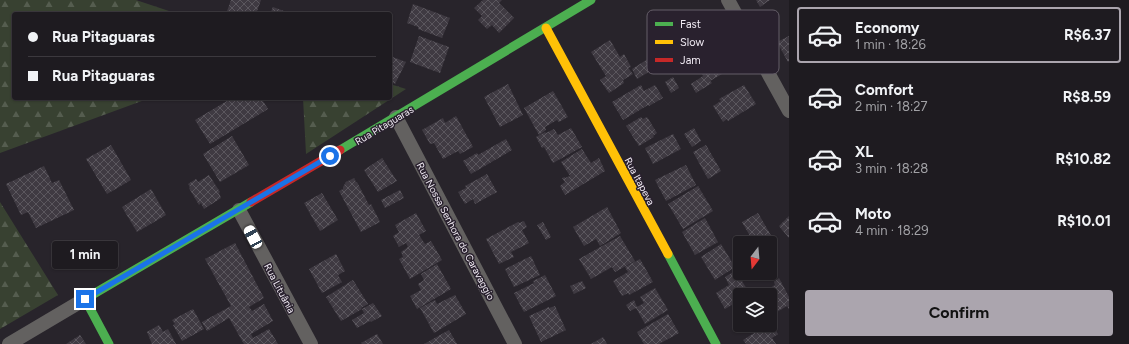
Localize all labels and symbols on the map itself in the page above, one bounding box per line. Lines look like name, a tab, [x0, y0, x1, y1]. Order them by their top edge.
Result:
legend	[647, 10, 779, 74]
text: Fast	[680, 18, 701, 31]
text: Slow	[680, 36, 704, 49]
text: Jam	[680, 54, 701, 67]
street label: Rua Pitaguaras	[353, 103, 416, 148]
route start	[321, 147, 339, 165]
street label: Rua Itapeva	[622, 155, 658, 207]
street label: Rua Nossa Senhora do Caravaggio	[414, 160, 498, 303]
car	[242, 224, 264, 250]
north arrow	[733, 236, 777, 280]
callout: 1 min	[52, 241, 118, 269]
street label: Rua Lituânia	[261, 261, 298, 315]
route end	[76, 290, 94, 308]

